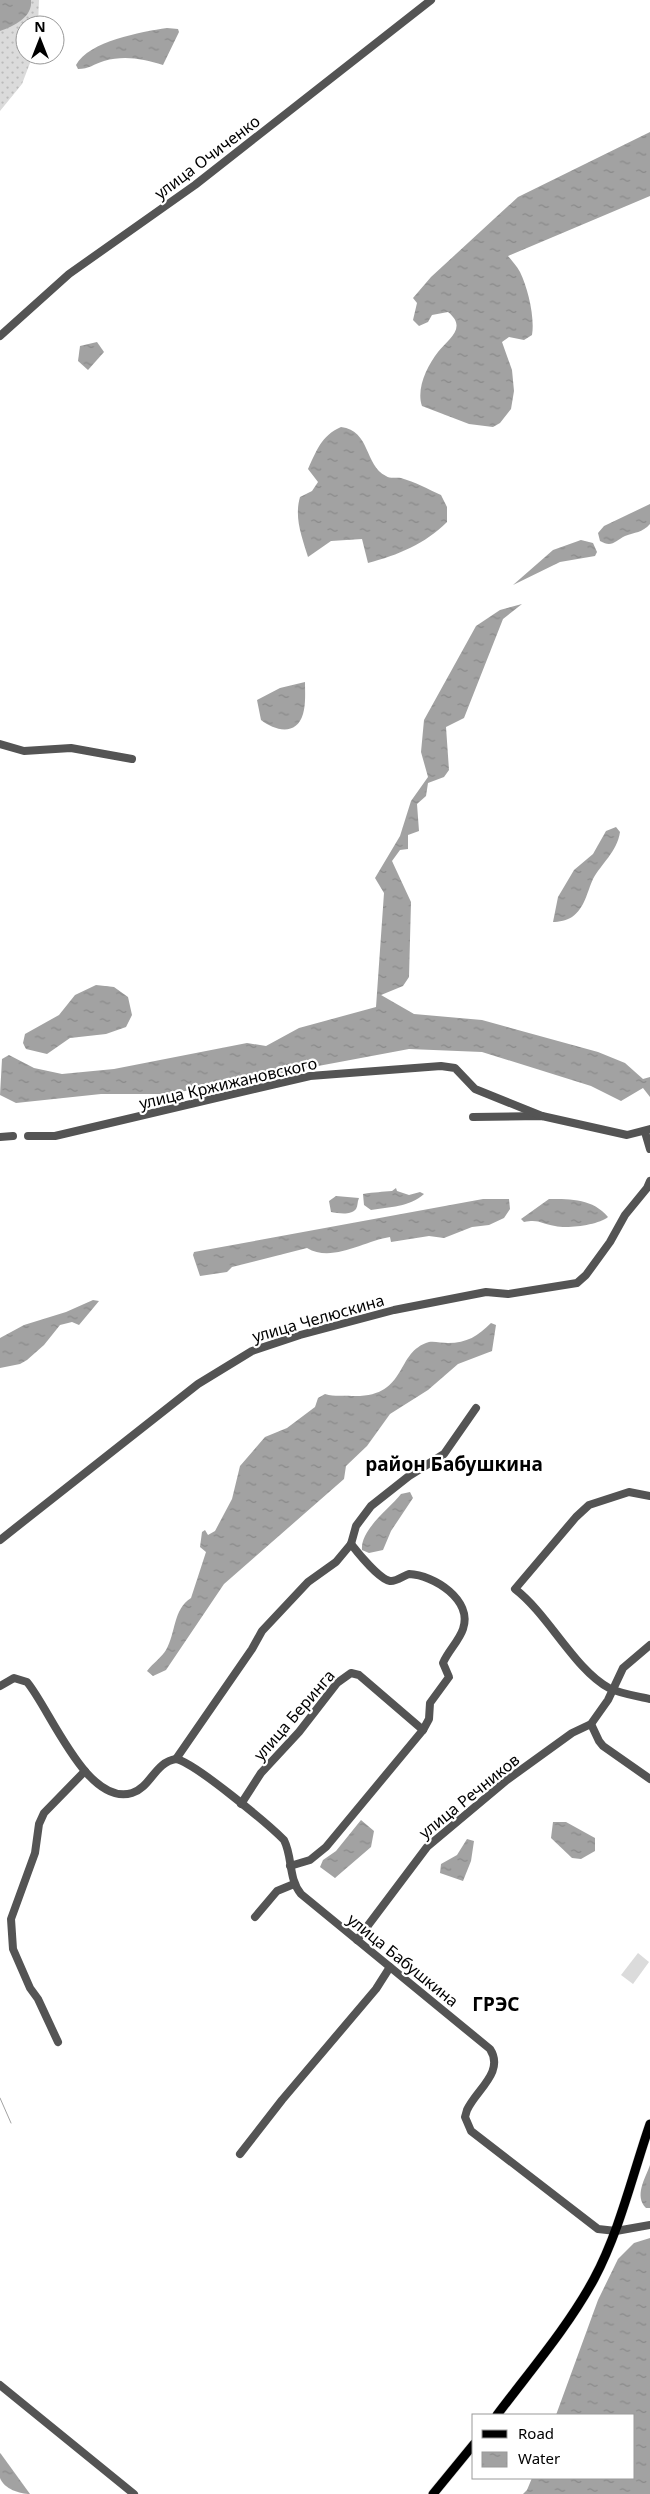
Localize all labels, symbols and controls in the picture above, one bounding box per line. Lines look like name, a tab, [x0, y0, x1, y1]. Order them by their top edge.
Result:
north arrow	[15, 15, 65, 65]
text: N	[34, 17, 46, 36]
street label: улица Очиченко	[150, 110, 264, 204]
street label: улица Кржижановского	[137, 1052, 319, 1114]
street label: улица Челюскина	[249, 1289, 387, 1347]
district label: район Бабушкина	[365, 1451, 543, 1477]
street label: улица Беринга	[248, 1665, 340, 1765]
street label: улица Речников	[414, 1749, 524, 1843]
street label: улица Бабушкина	[343, 1908, 463, 2012]
district label: ГРЭС	[472, 1991, 520, 2017]
legend	[472, 2414, 635, 2479]
text: Road	[518, 2423, 554, 2443]
text: Water	[518, 2448, 560, 2468]

